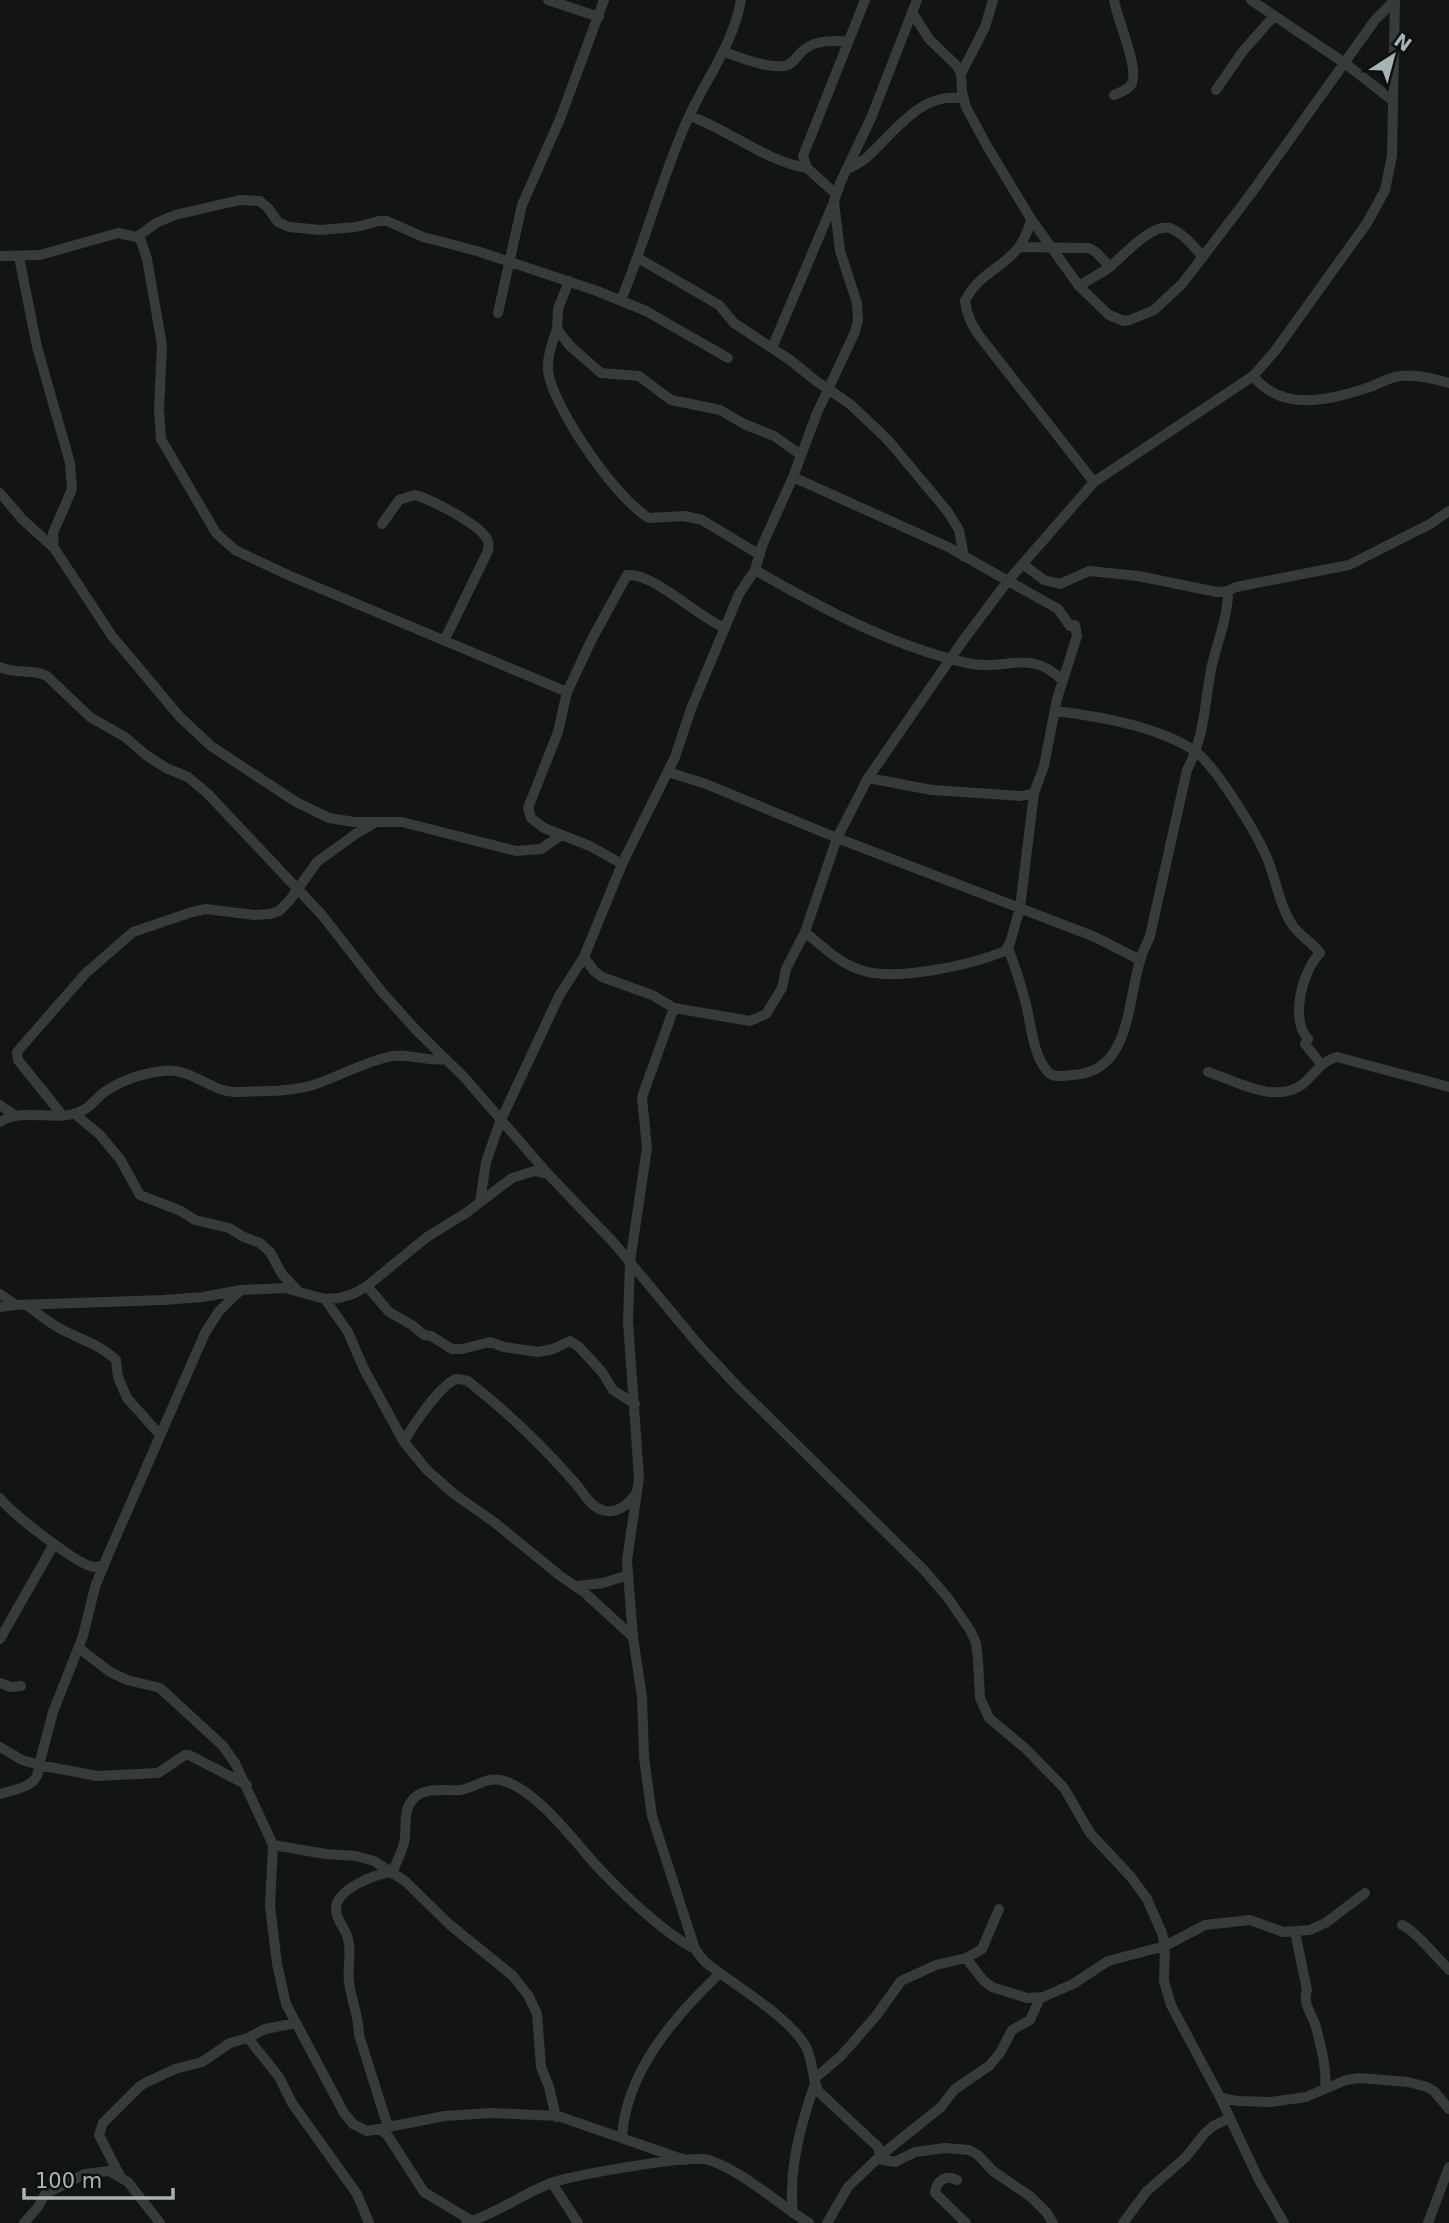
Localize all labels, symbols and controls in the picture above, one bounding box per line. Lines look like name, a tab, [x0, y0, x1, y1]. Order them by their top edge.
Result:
north arrow	[1358, 21, 1428, 91]
text: N	[1390, 29, 1416, 56]
scale bar	[24, 2156, 173, 2200]
text: 100 m	[35, 2169, 102, 2193]

